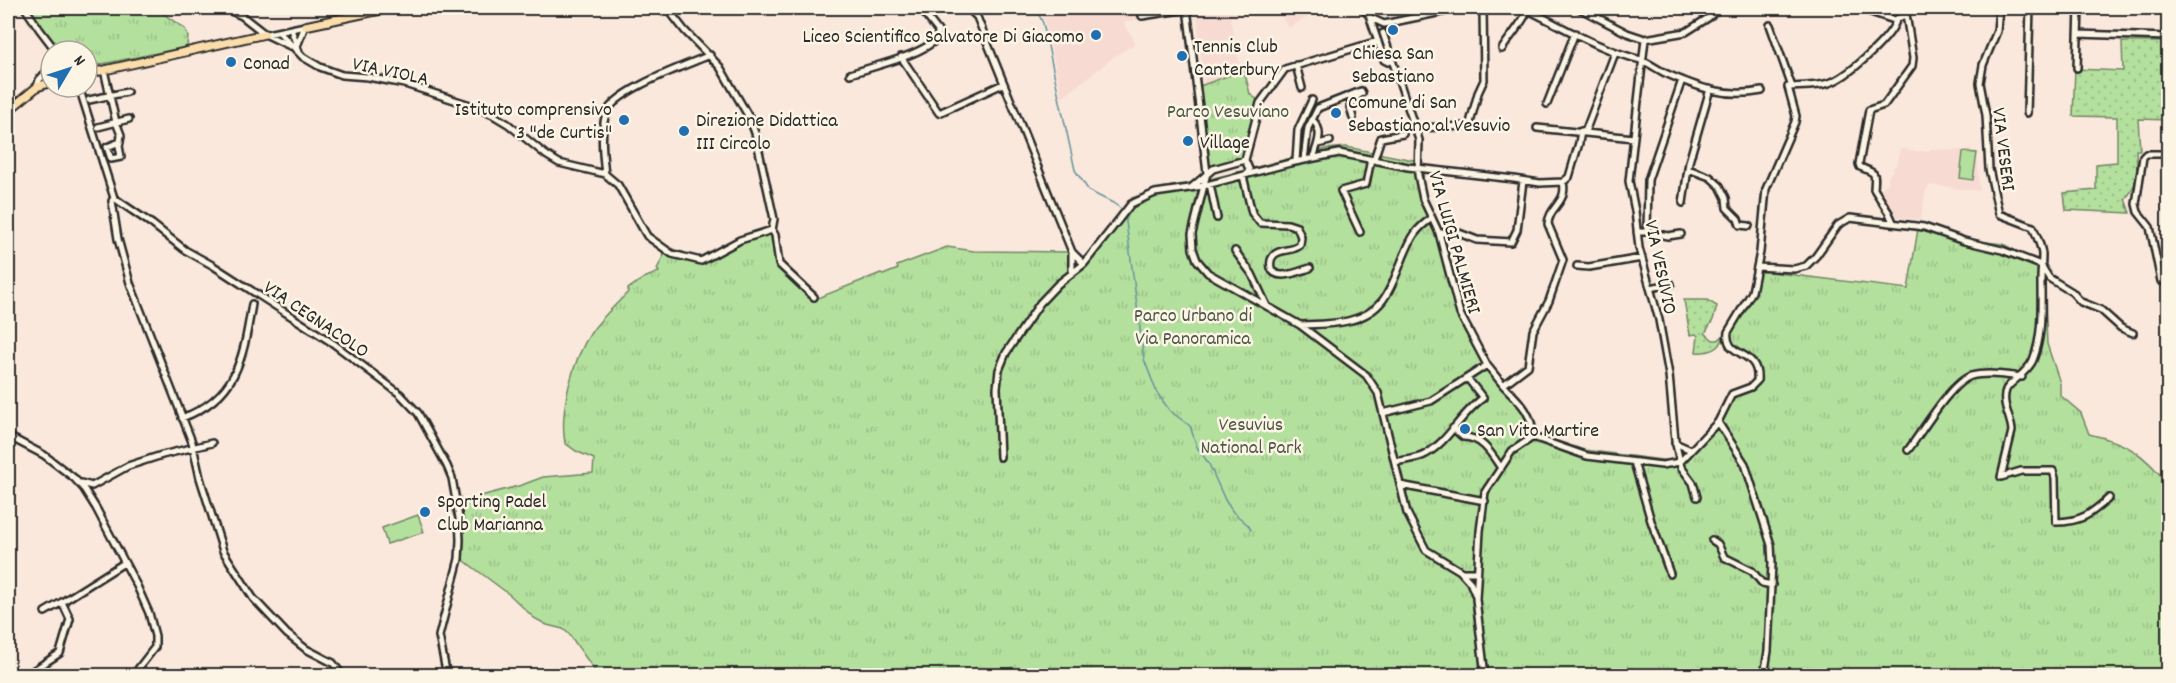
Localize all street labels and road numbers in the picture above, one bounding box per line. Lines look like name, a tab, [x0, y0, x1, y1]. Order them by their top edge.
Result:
street label: VIA VIOLA	[349, 51, 431, 95]
street label: VIA VESERI	[1983, 106, 2021, 193]
street label: VIA LUIGI PALMIERI	[1419, 168, 1487, 318]
street label: VIA VESUVIO	[1635, 218, 1683, 317]
street label: VIA CEGNACOLO	[257, 275, 374, 366]

